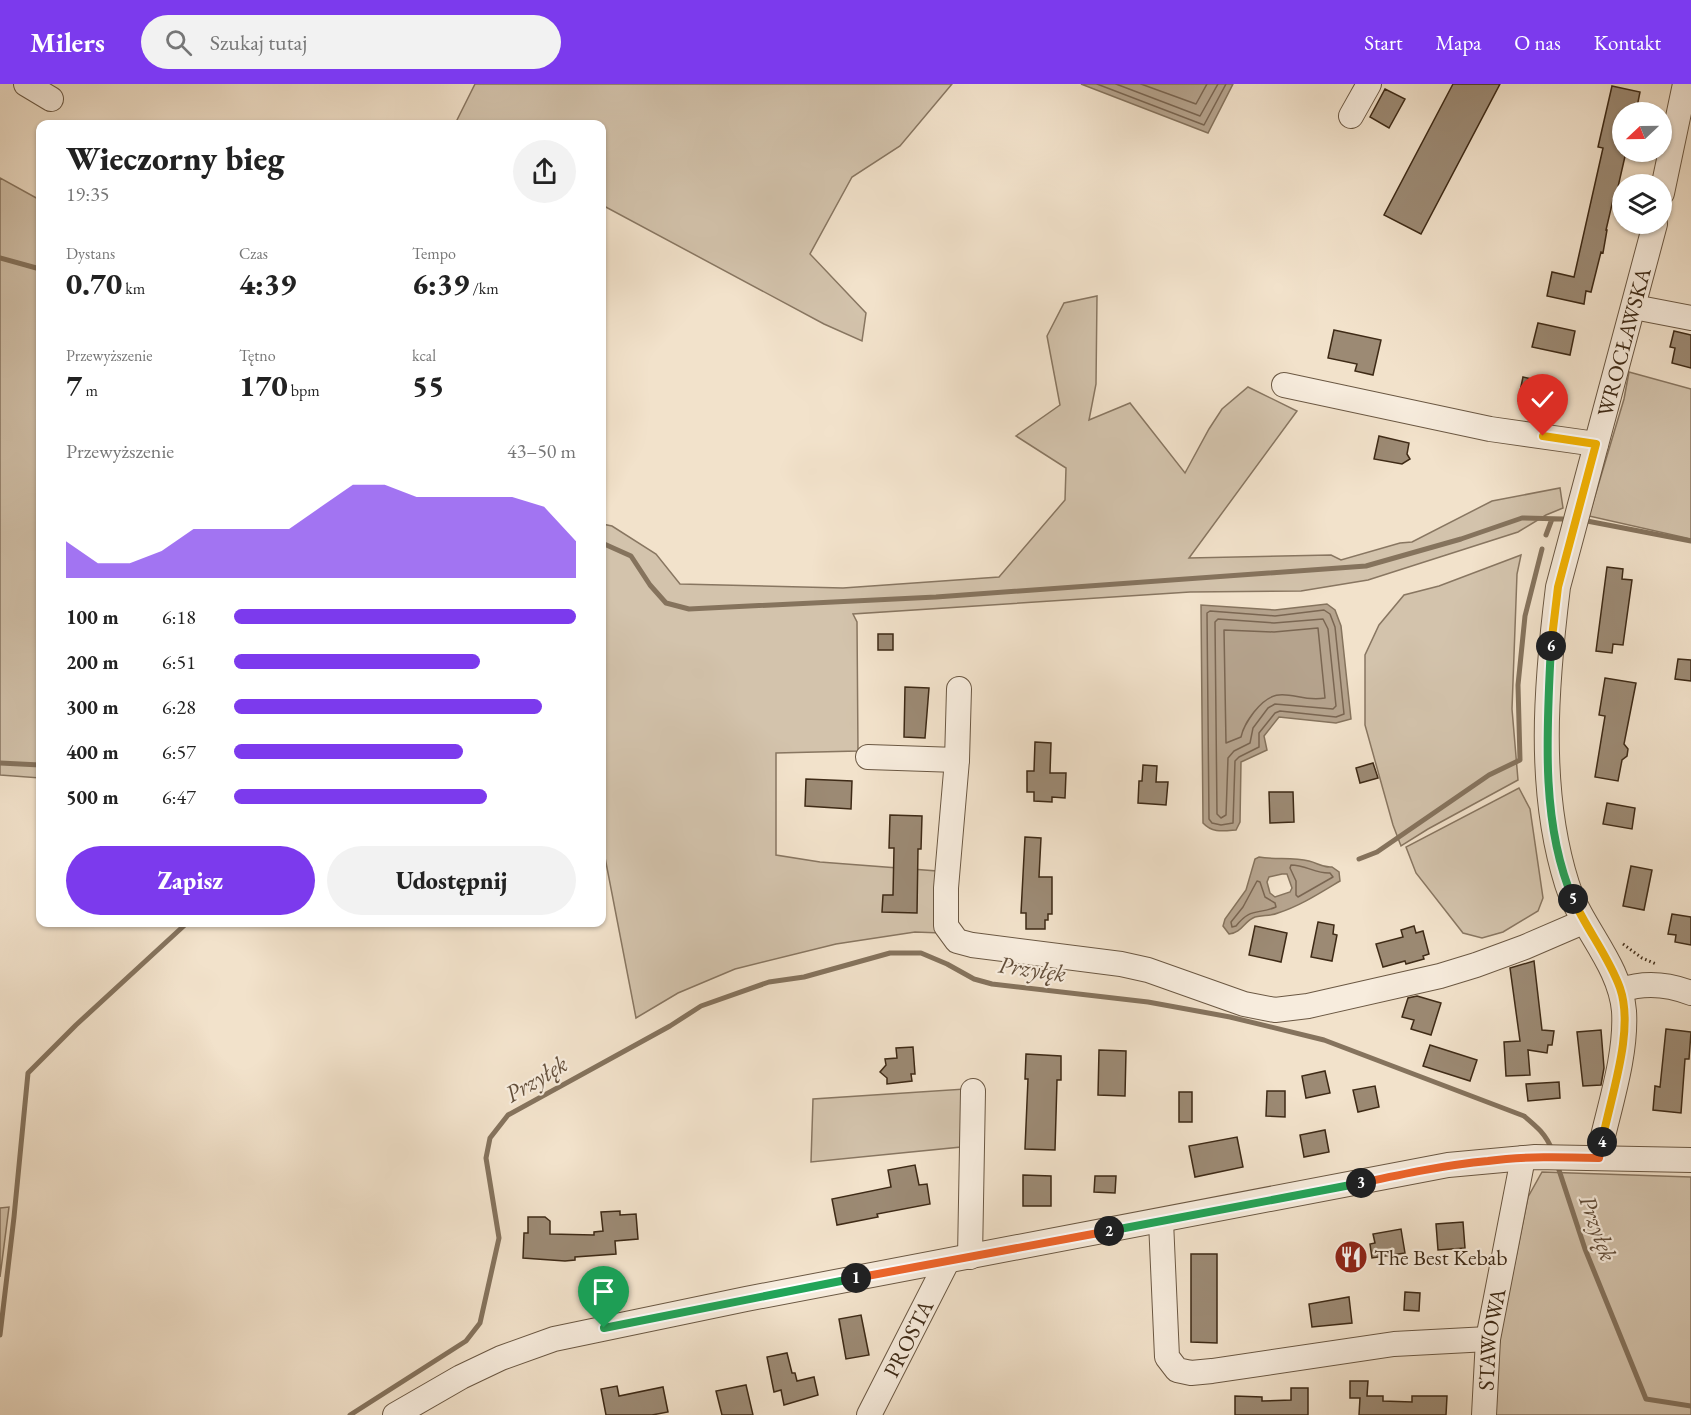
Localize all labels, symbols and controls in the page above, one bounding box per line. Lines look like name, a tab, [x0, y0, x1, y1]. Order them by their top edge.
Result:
search box	[141, 15, 561, 69]
text: Milers	[30, 24, 105, 60]
icon: search	[162, 26, 195, 59]
text: Szukaj tutaj	[210, 28, 307, 57]
text: Start	[1364, 29, 1403, 56]
text: Mapa	[1436, 29, 1481, 56]
text: O nas	[1514, 29, 1561, 56]
text: Kontakt	[1594, 29, 1661, 56]
north arrow	[1612, 102, 1672, 162]
map controls	[1612, 102, 1672, 234]
text: Wieczorny bieg	[66, 137, 284, 180]
button: share	[513, 140, 576, 203]
button: layers	[1612, 174, 1672, 234]
text: 19:35	[66, 181, 109, 207]
text: Dystans	[66, 243, 115, 264]
text: Czas	[239, 243, 268, 264]
text: Tempo	[412, 243, 456, 264]
text: 0.70	[66, 264, 122, 303]
text: 4:39	[239, 264, 296, 303]
text: 6:39	[412, 264, 469, 303]
street label: WROCŁAWSKA	[1590, 264, 1658, 420]
text: km	[122, 278, 145, 299]
text: /km	[469, 278, 499, 299]
text: Przewyższenie	[66, 345, 153, 366]
text: Tętno	[239, 345, 276, 366]
text: kcal	[412, 345, 436, 366]
text: 7	[66, 366, 82, 405]
text: 170	[239, 366, 288, 405]
text: 55	[412, 366, 444, 405]
pin	[1517, 374, 1568, 436]
text: m	[82, 380, 98, 401]
text: bpm	[288, 380, 320, 401]
icon: check	[1526, 383, 1559, 416]
text: Przewyższenie	[66, 438, 174, 464]
text: 43–50 m	[507, 438, 576, 464]
text: 100 m	[66, 604, 119, 630]
text: 6:18	[162, 604, 196, 630]
pin: 6	[1536, 631, 1566, 661]
text: 6	[1547, 635, 1555, 656]
text: 200 m	[66, 649, 119, 675]
text: 6:51	[162, 649, 196, 675]
text: 300 m	[66, 694, 119, 720]
text: 6:28	[162, 694, 196, 720]
text: 400 m	[66, 739, 119, 765]
text: 6:57	[162, 739, 196, 765]
text: 500 m	[66, 784, 119, 810]
text: 6:47	[162, 784, 196, 810]
button: Zapisz	[66, 846, 315, 915]
button: Udostępnij	[327, 846, 576, 915]
pin: 5	[1558, 884, 1588, 914]
text: 5	[1569, 888, 1577, 909]
water label: Przyłęk	[996, 948, 1068, 989]
water label: Przyłęk	[499, 1048, 573, 1109]
pin: 4	[1587, 1127, 1617, 1157]
text: 4	[1598, 1131, 1606, 1152]
pin: 3	[1346, 1168, 1376, 1198]
text: 3	[1357, 1172, 1365, 1193]
water label: Przyłęk	[1572, 1191, 1625, 1265]
pin: 2	[1094, 1216, 1124, 1246]
text: 2	[1105, 1220, 1113, 1241]
restaurant icon: The Best Kebab	[1333, 1239, 1369, 1275]
place label: The Best Kebab	[1374, 1243, 1508, 1272]
pin: 1	[841, 1263, 871, 1293]
pin	[578, 1266, 629, 1328]
text: 1	[852, 1267, 860, 1288]
icon: arrive	[587, 1275, 620, 1308]
street label: STAWOWA	[1471, 1285, 1513, 1391]
street label: PROSTA	[877, 1294, 941, 1382]

